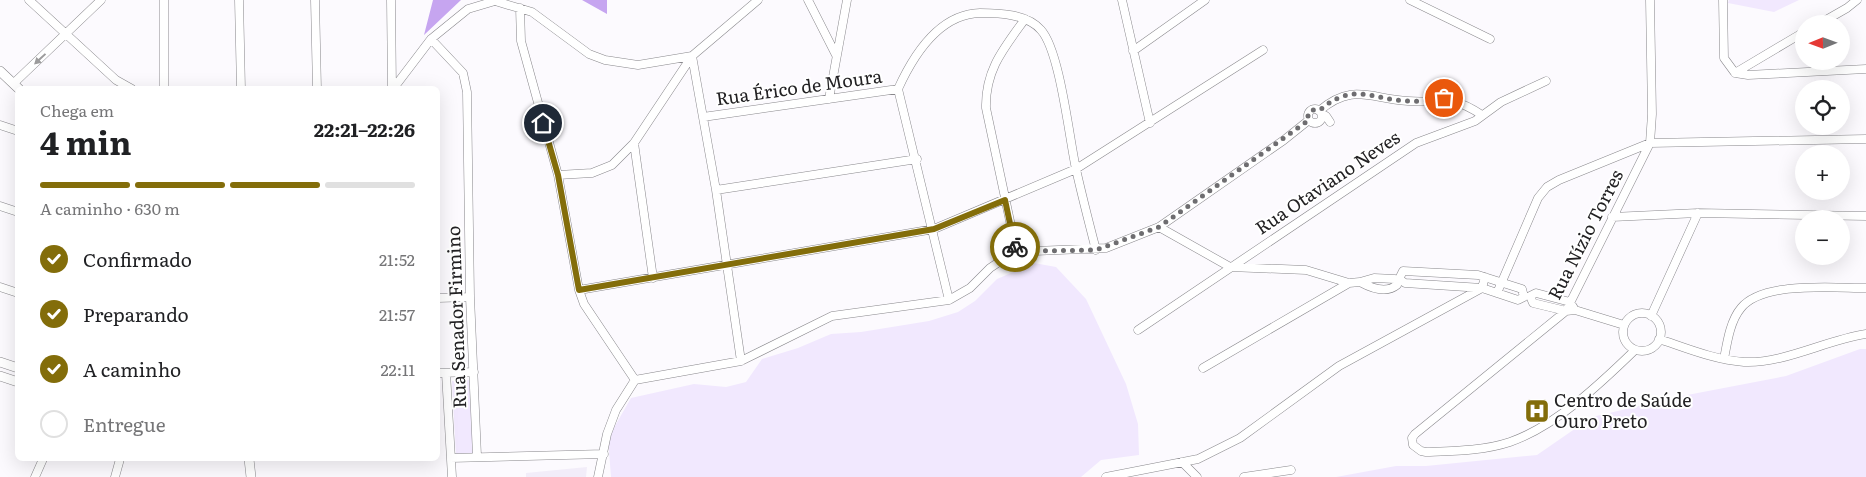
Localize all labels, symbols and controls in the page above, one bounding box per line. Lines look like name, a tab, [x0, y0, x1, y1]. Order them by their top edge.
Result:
north arrow	[1795, 15, 1850, 70]
map controls	[1795, 15, 1850, 265]
one-way arrow	[34, 53, 46, 65]
street label: Rua Érico de Moura	[714, 61, 884, 112]
pin	[1423, 77, 1465, 119]
button: locate	[1795, 80, 1850, 135]
icon: bag	[1430, 84, 1458, 112]
text: Chega em	[40, 98, 114, 122]
pin	[522, 102, 564, 144]
icon: home	[529, 109, 557, 137]
text: 22:21–22:26	[314, 115, 415, 143]
text: 4 min	[40, 117, 132, 165]
street label: Rua Otaviano Neves	[1249, 123, 1405, 240]
button: +	[1795, 145, 1850, 200]
street label: Rua Nízio Torres	[1540, 165, 1629, 304]
text: A caminho · 630 m	[40, 196, 180, 220]
button: −	[1795, 210, 1850, 265]
courier	[990, 222, 1040, 272]
street label: Rua Senador Firmino	[439, 225, 472, 409]
icon: bike	[1001, 233, 1029, 261]
icon: check	[40, 245, 68, 273]
text: Confirmado	[83, 245, 192, 273]
text: 21:52	[379, 247, 415, 271]
icon: check	[40, 300, 68, 328]
text: Preparando	[83, 300, 189, 328]
text: 21:57	[379, 302, 415, 326]
icon: check	[40, 355, 68, 383]
text: A caminho	[83, 355, 181, 383]
text: 22:11	[380, 357, 415, 381]
place label: Centro de Saúde Ouro Preto	[1554, 386, 1692, 434]
hospital icon: Centro de Saúde Ouro Preto	[1524, 398, 1550, 424]
text: Entregue	[83, 410, 166, 438]

